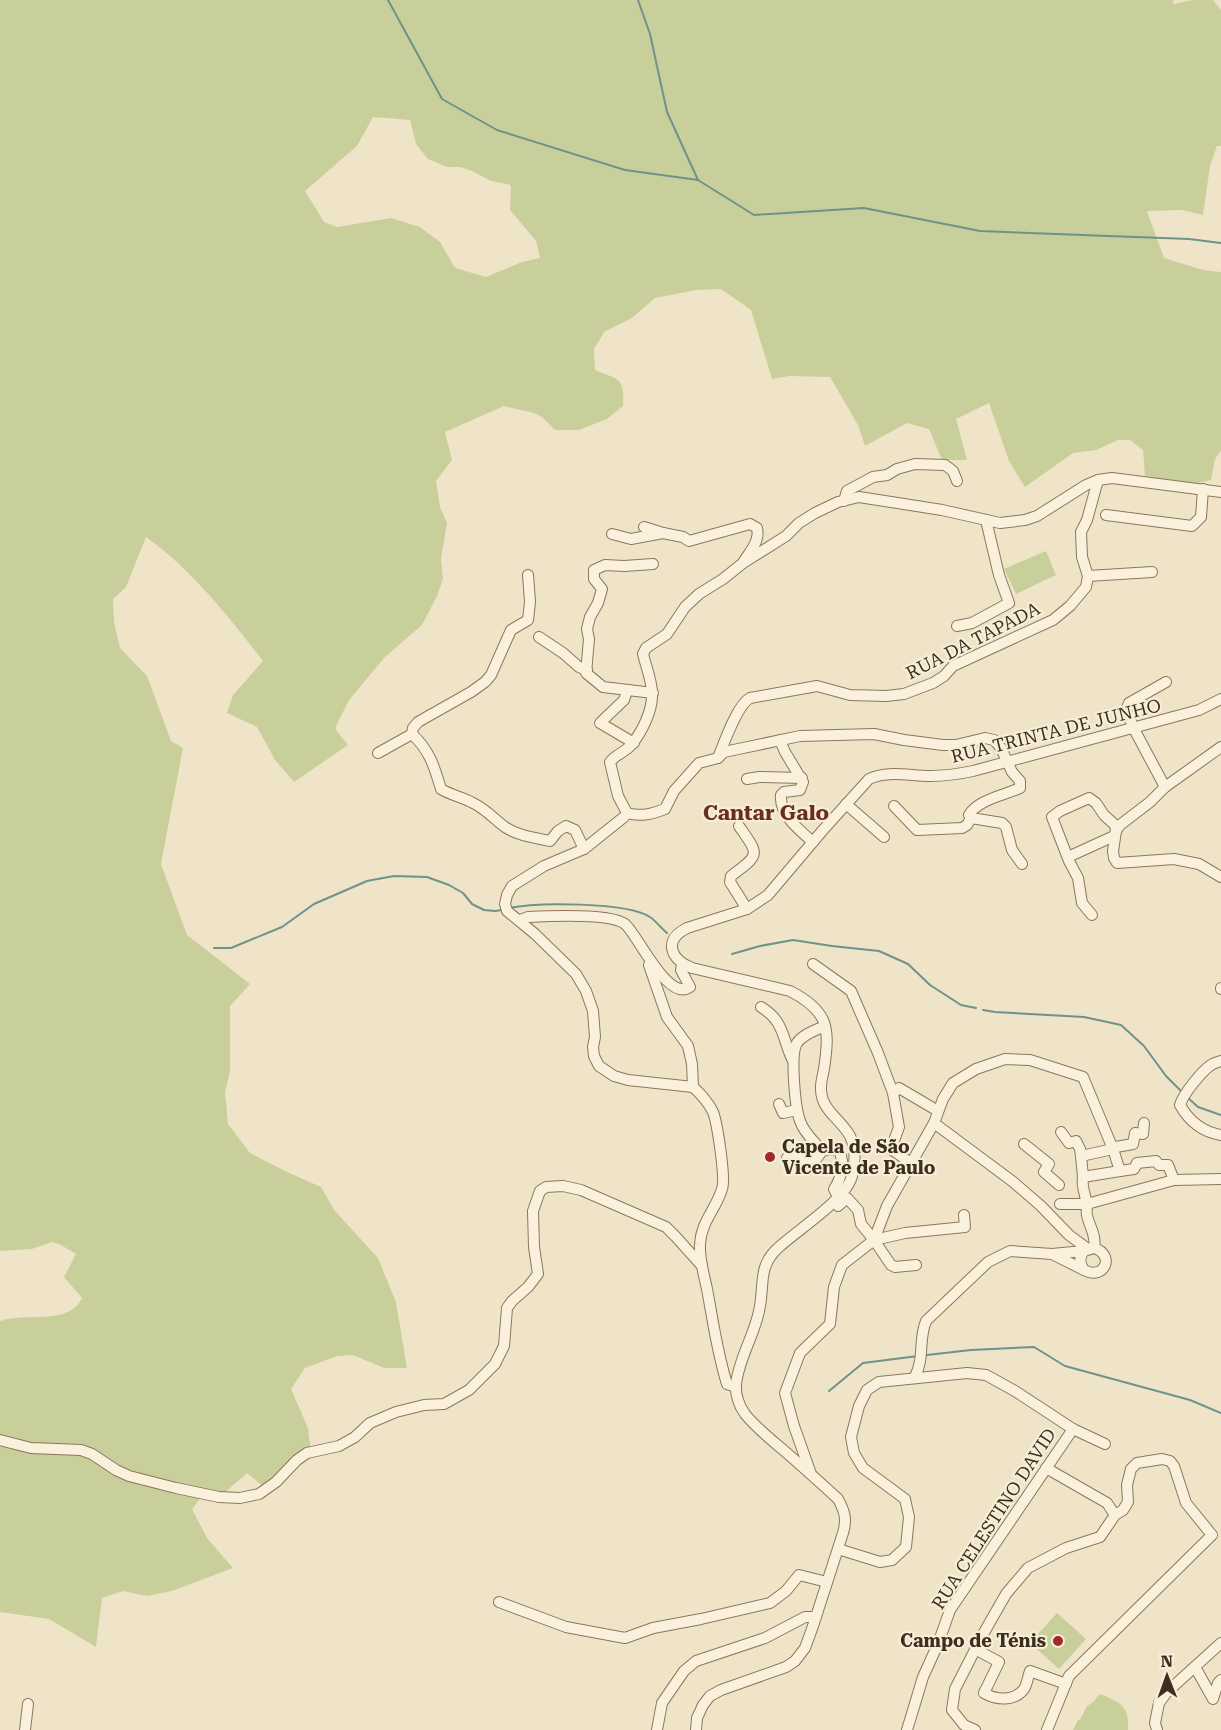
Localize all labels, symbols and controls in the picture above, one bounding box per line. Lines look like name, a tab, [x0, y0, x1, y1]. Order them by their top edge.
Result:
street label: RUA DA TAPADA	[902, 598, 1044, 683]
street label: RUA TRINTA DE JUNHO	[949, 694, 1163, 767]
district label: Cantar Galo	[703, 801, 829, 825]
place label: Capela de São Vicente de Paulo	[782, 1136, 936, 1178]
marker: Capela de São Vicente de Paulo	[763, 1150, 777, 1164]
street label: RUA CELESTINO DAVID	[927, 1424, 1060, 1613]
place label: Campo de Ténis	[900, 1630, 1046, 1651]
marker: Campo de Ténis	[1051, 1634, 1065, 1648]
north arrow	[1137, 1646, 1197, 1706]
text: N	[1160, 1652, 1173, 1671]

